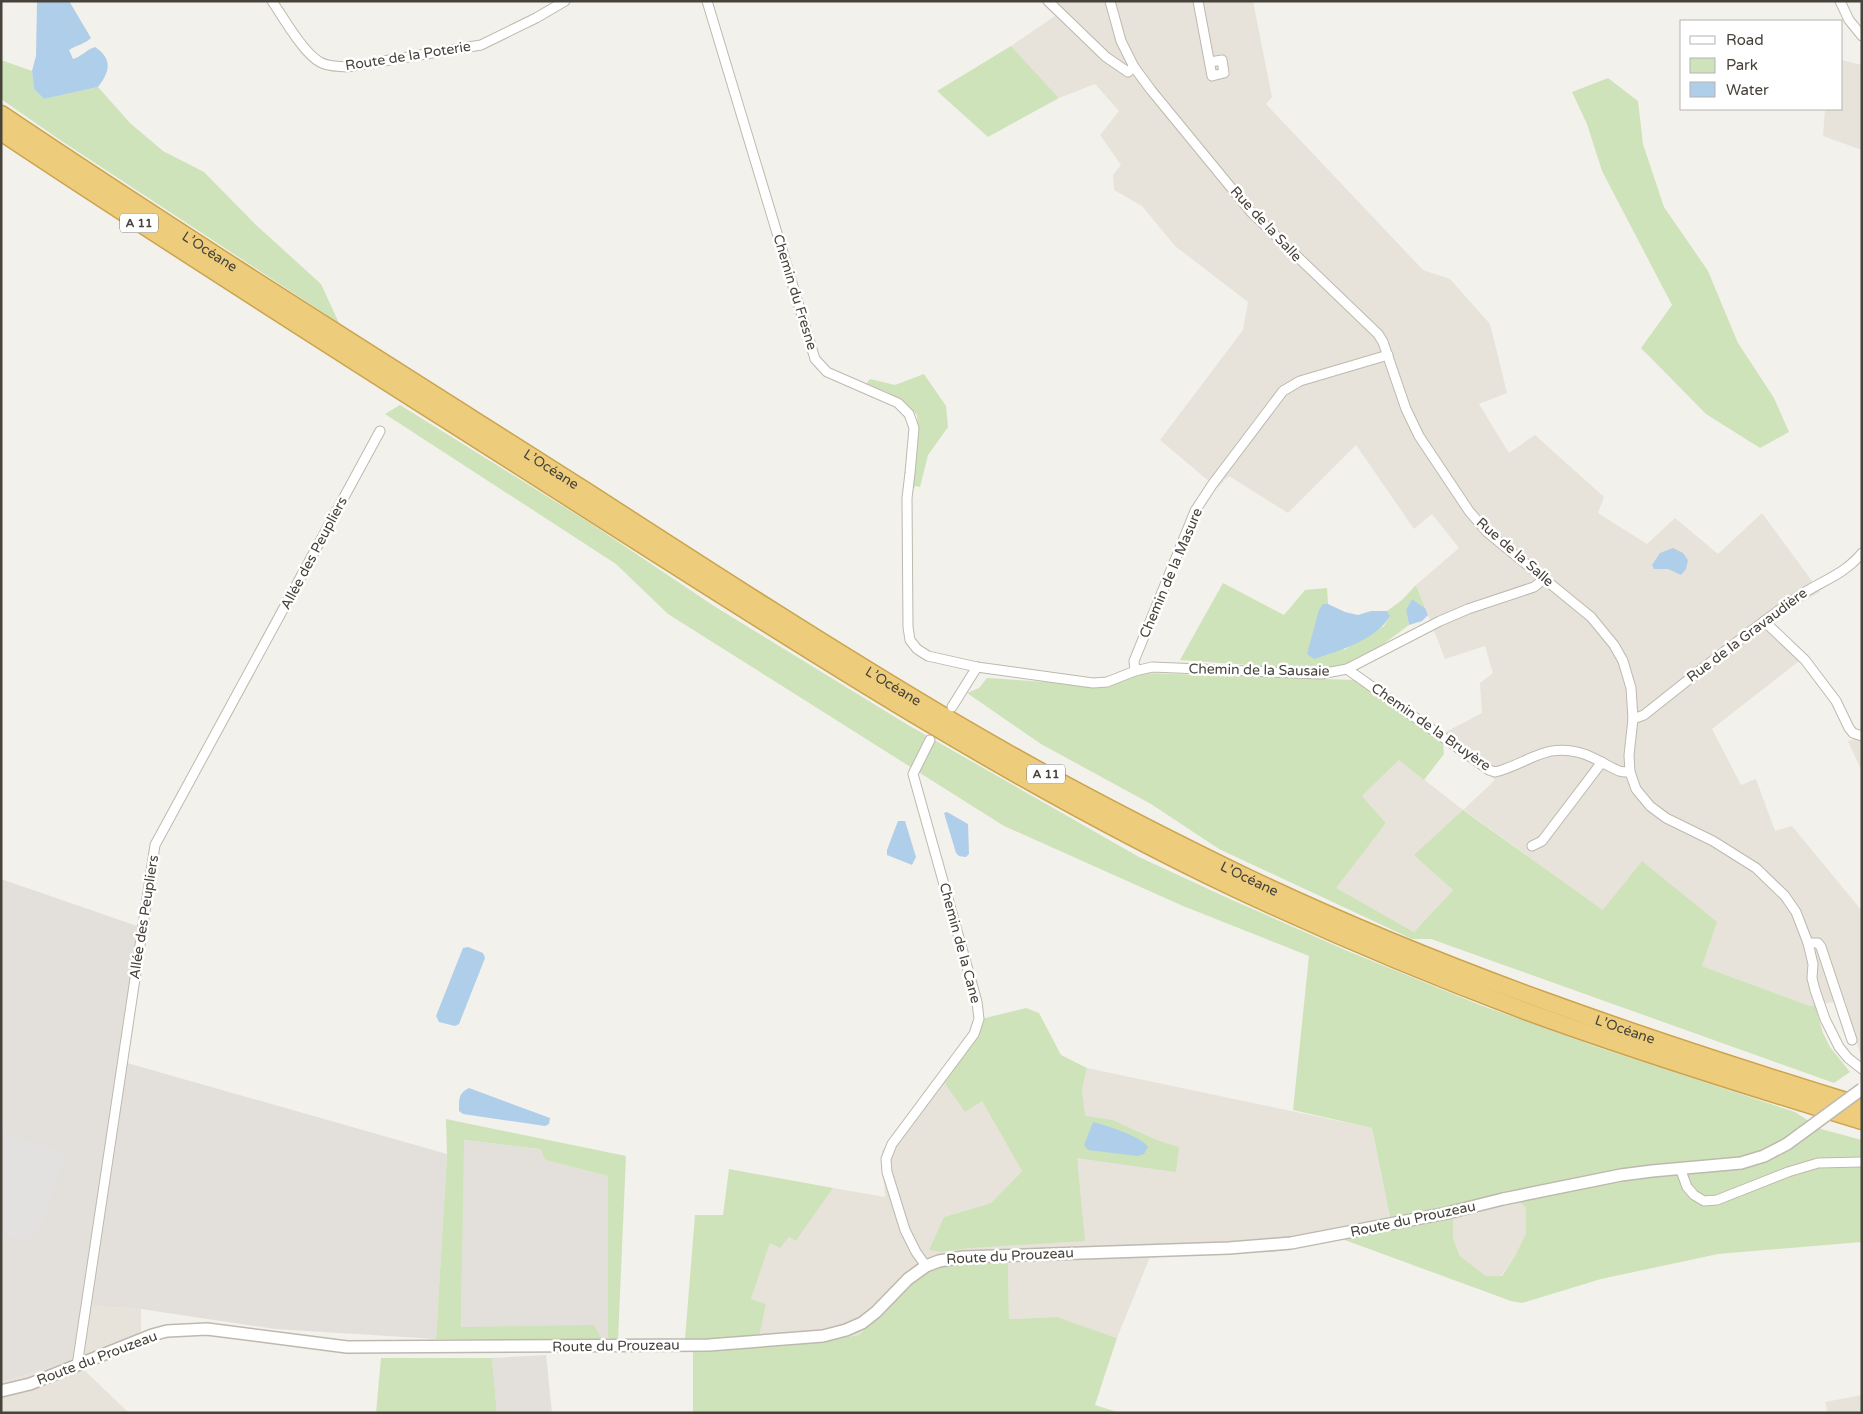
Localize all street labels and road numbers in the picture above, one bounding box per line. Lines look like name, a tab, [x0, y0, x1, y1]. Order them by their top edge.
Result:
street label: Route de la Poterie	[344, 38, 472, 74]
street label: Rue de la Salle	[1227, 183, 1305, 265]
road number: A 11	[120, 214, 158, 232]
street label: L’Océane	[179, 227, 241, 275]
street label: Chemin du Fresne	[769, 232, 821, 352]
street label: L’Océane	[521, 445, 582, 493]
street label: Allée des Peupliers	[277, 493, 351, 612]
street label: Chemin de la Masure	[1136, 505, 1206, 641]
street label: Rue de la Salle	[1473, 514, 1557, 590]
street label: Rue de la Gravaudière	[1684, 584, 1811, 686]
street label: Chemin de la Sausaie	[1188, 660, 1330, 680]
street label: L’Océane	[862, 662, 925, 709]
street label: Chemin de la Bruyère	[1368, 679, 1494, 775]
road number: A 11	[1027, 764, 1065, 784]
street label: Allée des Peupliers	[126, 853, 162, 980]
street label: L’Océane	[1218, 857, 1281, 900]
street label: Chemin de la Cane	[936, 881, 984, 1005]
street label: L’Océane	[1593, 1011, 1657, 1047]
street label: Route du Prouzeau	[1349, 1197, 1477, 1241]
street label: Route du Prouzeau	[946, 1244, 1074, 1268]
street label: Route du Prouzeau	[34, 1327, 160, 1389]
street label: Route du Prouzeau	[552, 1336, 680, 1356]

